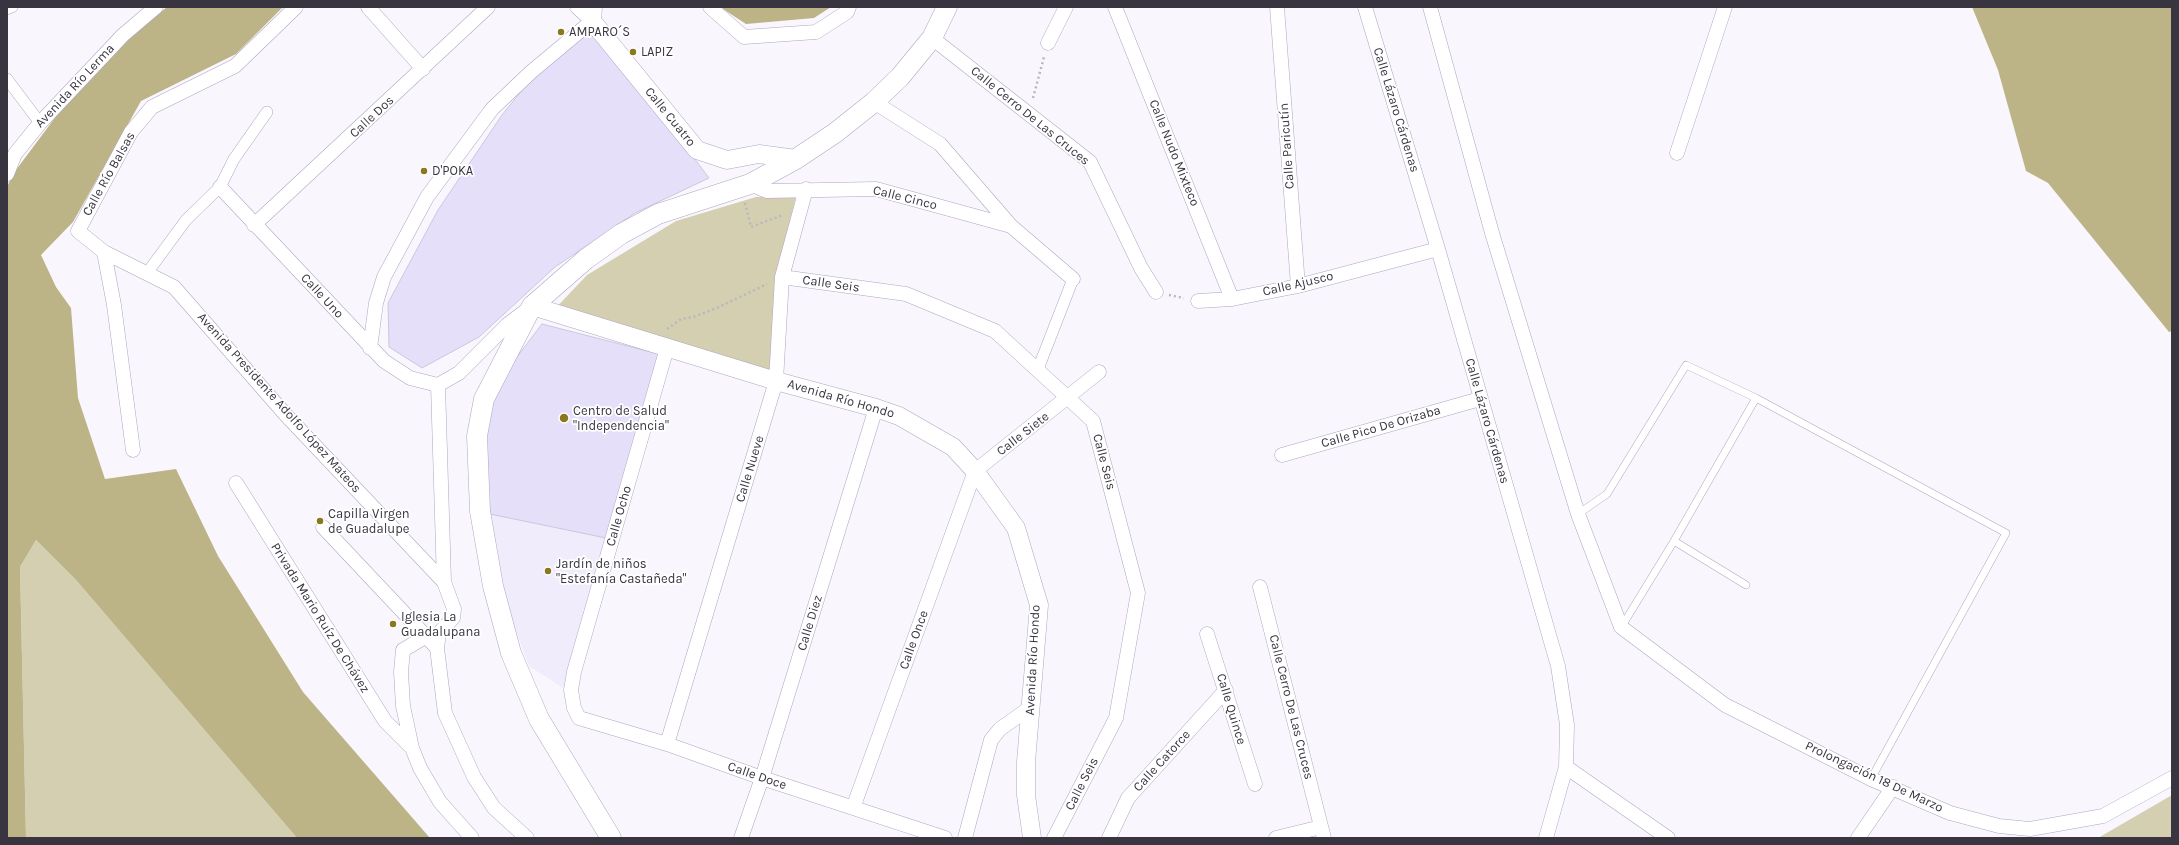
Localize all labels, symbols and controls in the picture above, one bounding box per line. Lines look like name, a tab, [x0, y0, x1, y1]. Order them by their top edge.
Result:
place label: AMPARO´S	[569, 24, 630, 40]
marker: AMPARO´S	[556, 27, 566, 37]
street label: Avenida Río Lerma	[32, 41, 118, 131]
place label: LAPIZ	[641, 44, 673, 60]
street label: Calle Lázaro Cárdenas	[1370, 46, 1422, 174]
marker: LAPIZ	[628, 47, 638, 57]
street label: Calle Cerro De Las Cruces	[967, 63, 1093, 169]
street label: Calle Cuatro	[641, 84, 699, 150]
street label: Calle Dos	[347, 93, 397, 141]
street label: Calle Nudo Mixteco	[1145, 97, 1203, 209]
street label: Calle Paricutín	[1276, 102, 1298, 190]
street label: Calle Río Balsas	[79, 129, 139, 219]
place label: D'POKA	[432, 163, 473, 179]
marker: D'POKA	[419, 166, 429, 176]
street label: Calle Cinco	[871, 182, 939, 214]
street label: Calle Ajusco	[1261, 268, 1335, 300]
street label: Calle Uno	[297, 270, 347, 322]
street label: Calle Seis	[801, 272, 861, 296]
street label: Avenida Presidente Adolfo López Mateos	[194, 310, 364, 496]
street label: Calle Lázaro Cárdenas	[1462, 357, 1512, 485]
street label: Avenida Río Hondo	[786, 376, 896, 422]
street label: Calle Pico De Orizaba	[1319, 402, 1443, 452]
place label: Centro de Salud "Independencia"	[573, 403, 669, 434]
street label: Calle Siete	[994, 409, 1052, 459]
marker: Centro de Salud "Independencia"	[558, 412, 570, 424]
street label: Calle Seis	[1089, 432, 1119, 492]
street label: Calle Nueve	[732, 434, 768, 504]
street label: Calle Ocho	[603, 484, 635, 548]
place label: Capilla Virgen de Guadalupe	[328, 506, 410, 537]
marker: Capilla Virgen de Guadalupe	[315, 516, 325, 526]
street label: Privada Mario Ruíz De Chávez	[267, 540, 373, 696]
place label: Jardín de niños "Estefanía Castañeda"	[556, 556, 687, 587]
marker: Jardín de niños "Estefanía Castañeda"	[543, 566, 553, 576]
street label: Calle Diez	[794, 593, 826, 653]
street label: Avenida Río Hondo	[1022, 604, 1044, 716]
street label: Calle Once	[896, 608, 932, 672]
place label: Iglesia La Guadalupana	[401, 609, 481, 640]
marker: Iglesia La Guadalupana	[388, 619, 398, 629]
street label: Calle Cerro De Las Cruces	[1265, 633, 1317, 781]
street label: Calle Quince	[1213, 672, 1249, 746]
street label: Calle Catorce	[1130, 727, 1194, 795]
street label: Prolongación 18 De Marzo	[1802, 738, 1946, 816]
street label: Calle Seis	[1062, 755, 1102, 813]
street label: Calle Doce	[726, 759, 788, 793]

